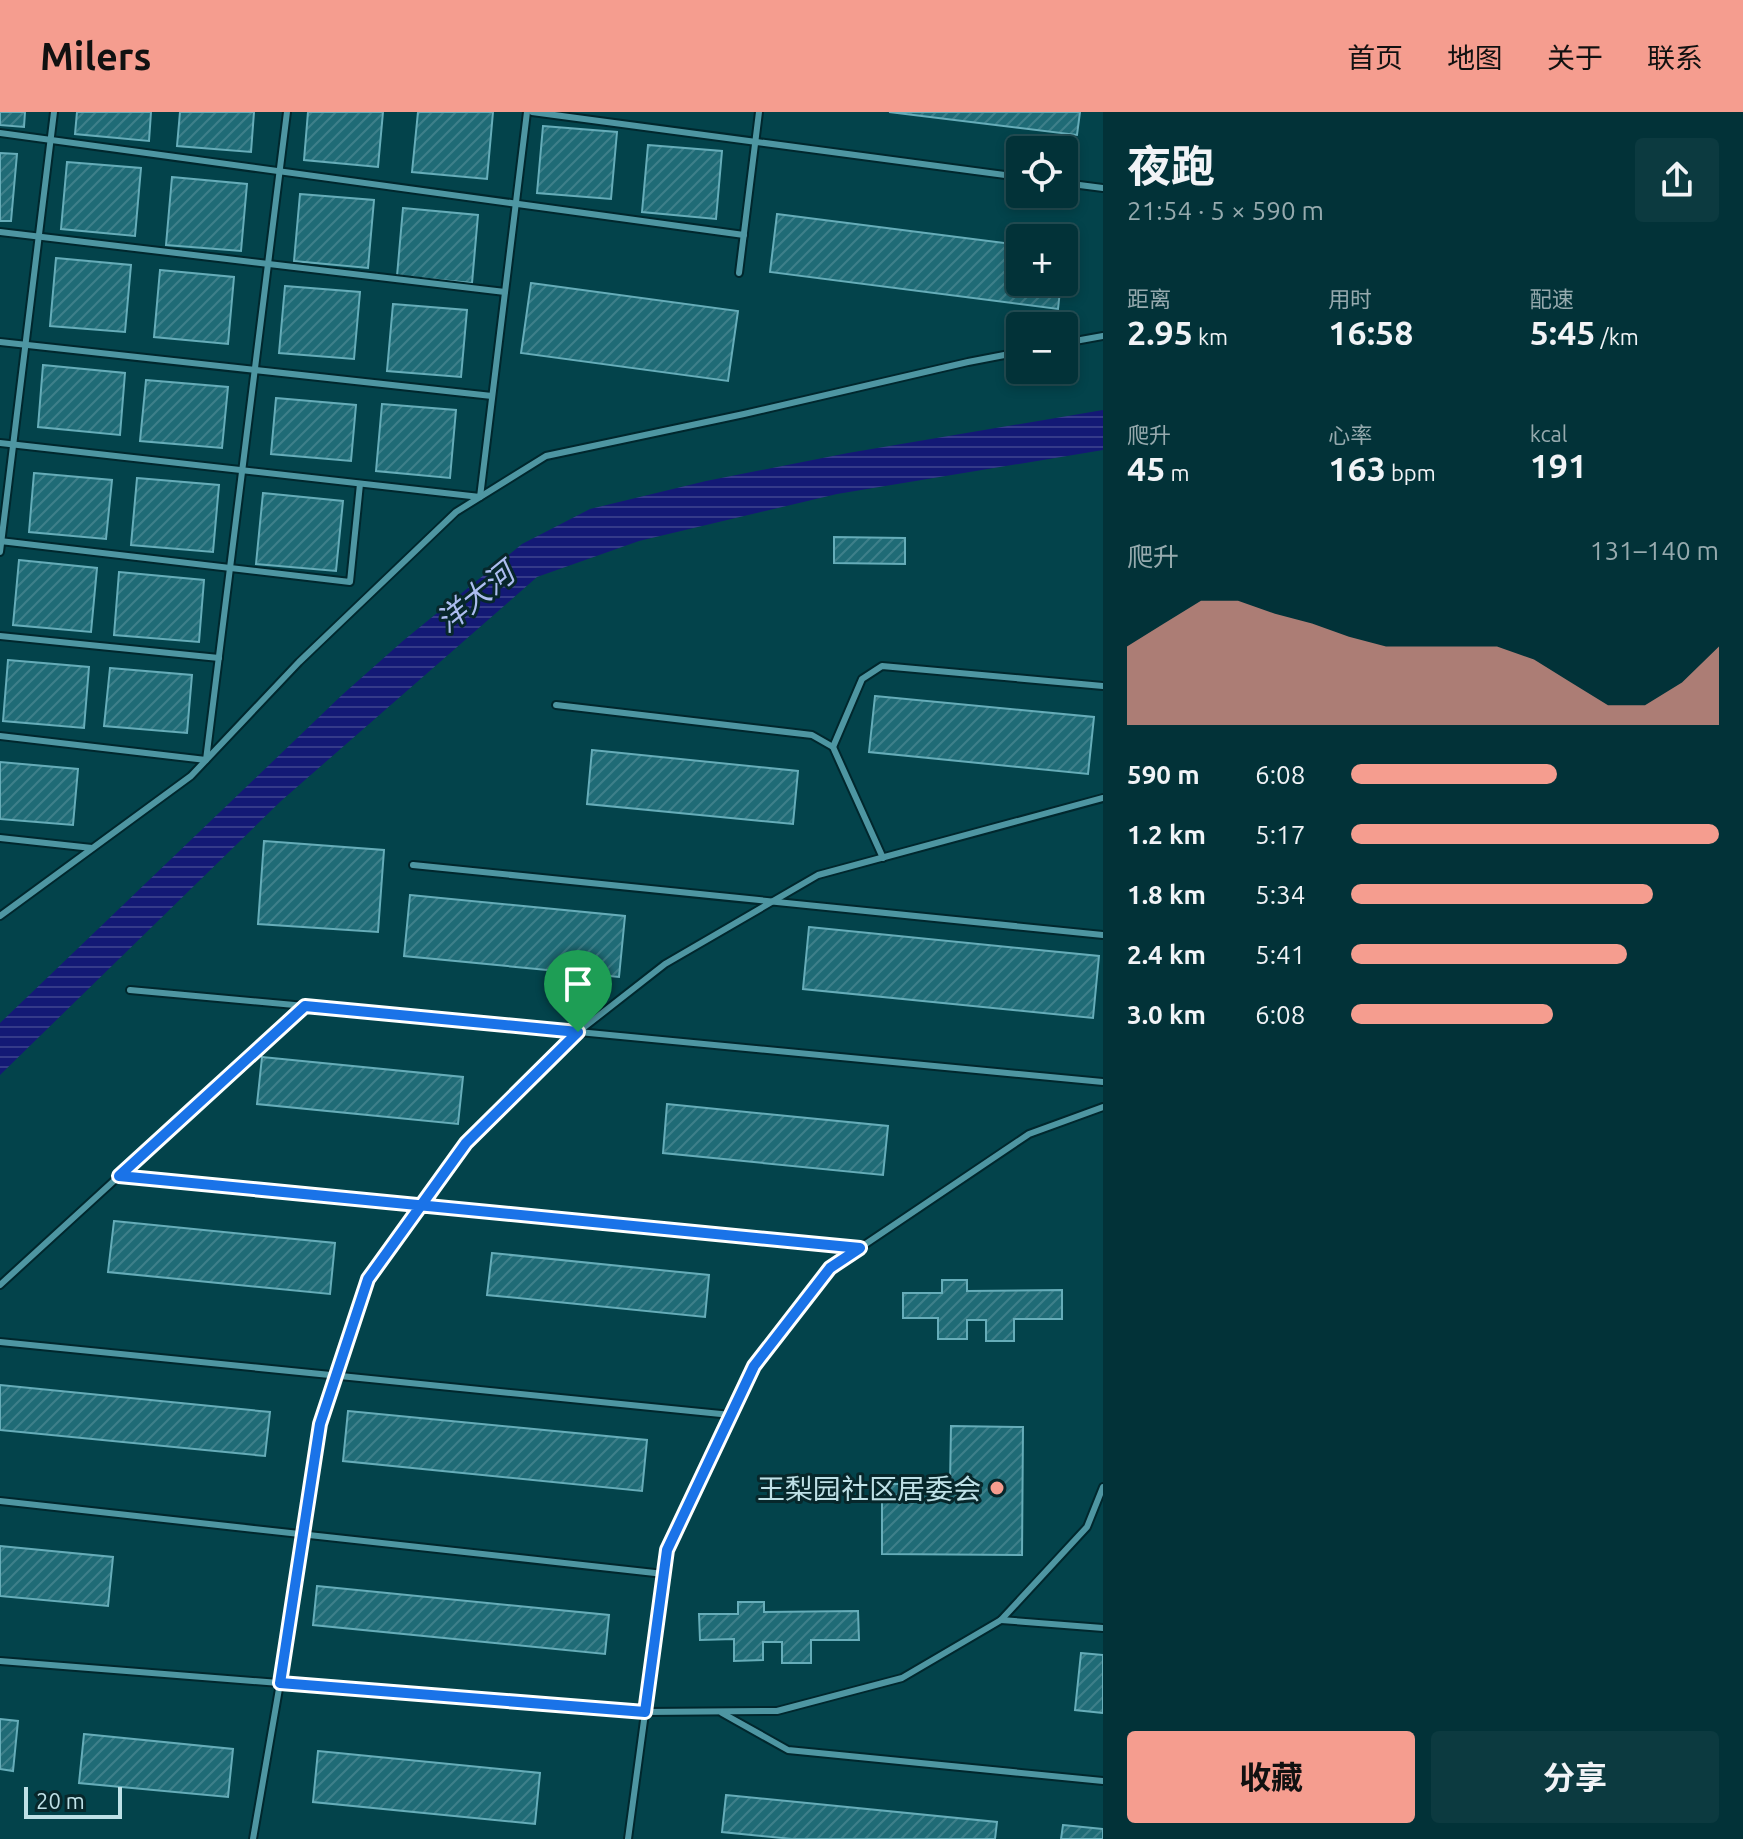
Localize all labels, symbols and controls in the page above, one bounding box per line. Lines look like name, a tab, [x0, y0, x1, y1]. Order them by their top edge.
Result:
text: Milers	[40, 35, 151, 77]
text: 首页	[1347, 42, 1403, 73]
text: 地图	[1447, 42, 1503, 73]
text: 关于	[1547, 42, 1603, 73]
text: 联系	[1647, 42, 1703, 73]
map controls	[1006, 136, 1078, 384]
button: locate	[1006, 136, 1078, 208]
button: share	[1635, 138, 1719, 222]
text: 夜跑	[1127, 141, 1215, 190]
text: 21:54 · 5 × 590 m	[1127, 196, 1324, 225]
button: +	[1006, 224, 1078, 296]
text: 距离	[1127, 286, 1171, 311]
text: 用时	[1328, 286, 1372, 311]
text: 配速	[1530, 286, 1574, 311]
button: −	[1006, 312, 1078, 384]
text: 2.95	[1127, 313, 1193, 351]
text: 16:58	[1328, 313, 1413, 351]
text: 5:45	[1530, 313, 1596, 351]
text: km	[1193, 324, 1228, 349]
text: /km	[1596, 324, 1639, 349]
text: kcal	[1530, 421, 1568, 446]
text: 爬升	[1127, 422, 1171, 447]
text: 心率	[1328, 422, 1372, 447]
text: 191	[1530, 446, 1587, 484]
text: 45	[1127, 449, 1165, 487]
text: 163	[1328, 449, 1386, 487]
text: m	[1165, 460, 1189, 485]
text: bpm	[1386, 460, 1436, 485]
text: 131–140 m	[1590, 536, 1719, 565]
text: 爬升	[1127, 542, 1179, 571]
water label: 洋大河	[429, 552, 525, 639]
text: 590 m	[1127, 760, 1200, 789]
text: 6:08	[1255, 760, 1305, 789]
text: 1.2 km	[1127, 820, 1206, 849]
text: 5:17	[1255, 820, 1305, 849]
text: 1.8 km	[1127, 880, 1206, 909]
text: 5:34	[1255, 880, 1305, 909]
text: 2.4 km	[1127, 940, 1206, 969]
text: 5:41	[1255, 940, 1305, 969]
pin	[544, 950, 612, 1032]
icon: arrive	[556, 962, 600, 1006]
text: 3.0 km	[1127, 1000, 1206, 1029]
text: 6:08	[1255, 1000, 1305, 1029]
place label: 王梨园社区居委会	[757, 1473, 981, 1504]
marker: 王梨园社区居委会	[988, 1479, 1006, 1497]
button: 收藏	[1127, 1731, 1415, 1823]
button: 分享	[1431, 1731, 1719, 1823]
scale bar	[24, 1783, 122, 1819]
text: 20 m	[36, 1788, 85, 1813]

